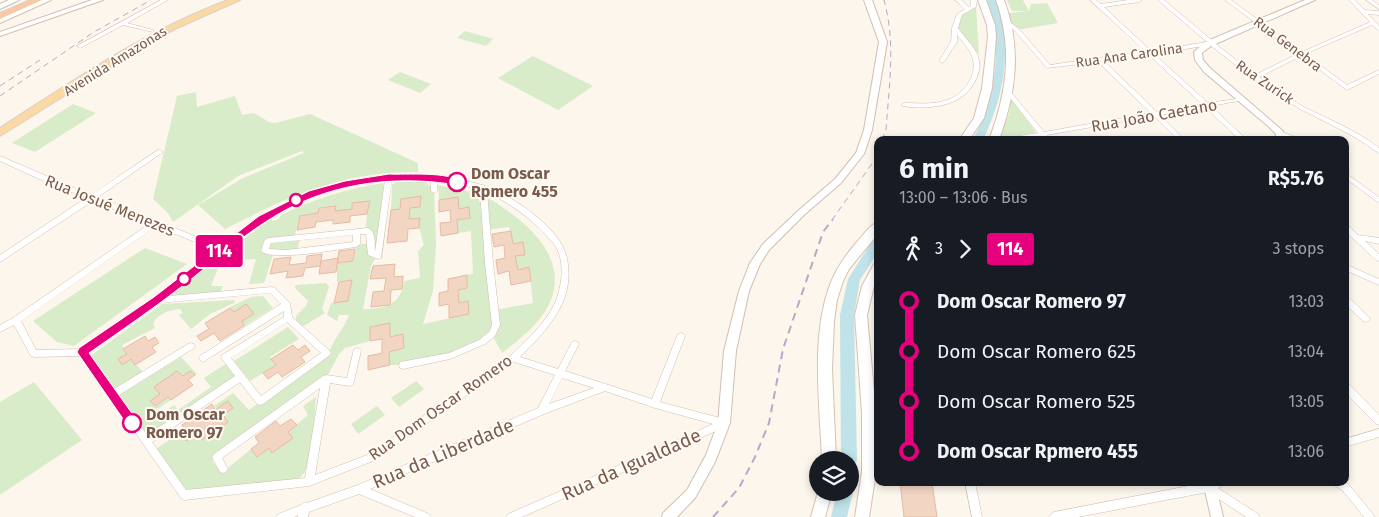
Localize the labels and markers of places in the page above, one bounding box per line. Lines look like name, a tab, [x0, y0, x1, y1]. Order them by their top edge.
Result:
place label: Dom Oscar Rpmero 455	[471, 164, 558, 201]
marker: Dom Oscar Rpmero 455	[447, 172, 467, 192]
unlabelled marker	[289, 193, 303, 207]
unlabelled marker	[177, 272, 191, 286]
place label: Dom Oscar Romero 97	[146, 405, 225, 442]
marker: Dom Oscar Romero 97	[122, 413, 142, 433]

